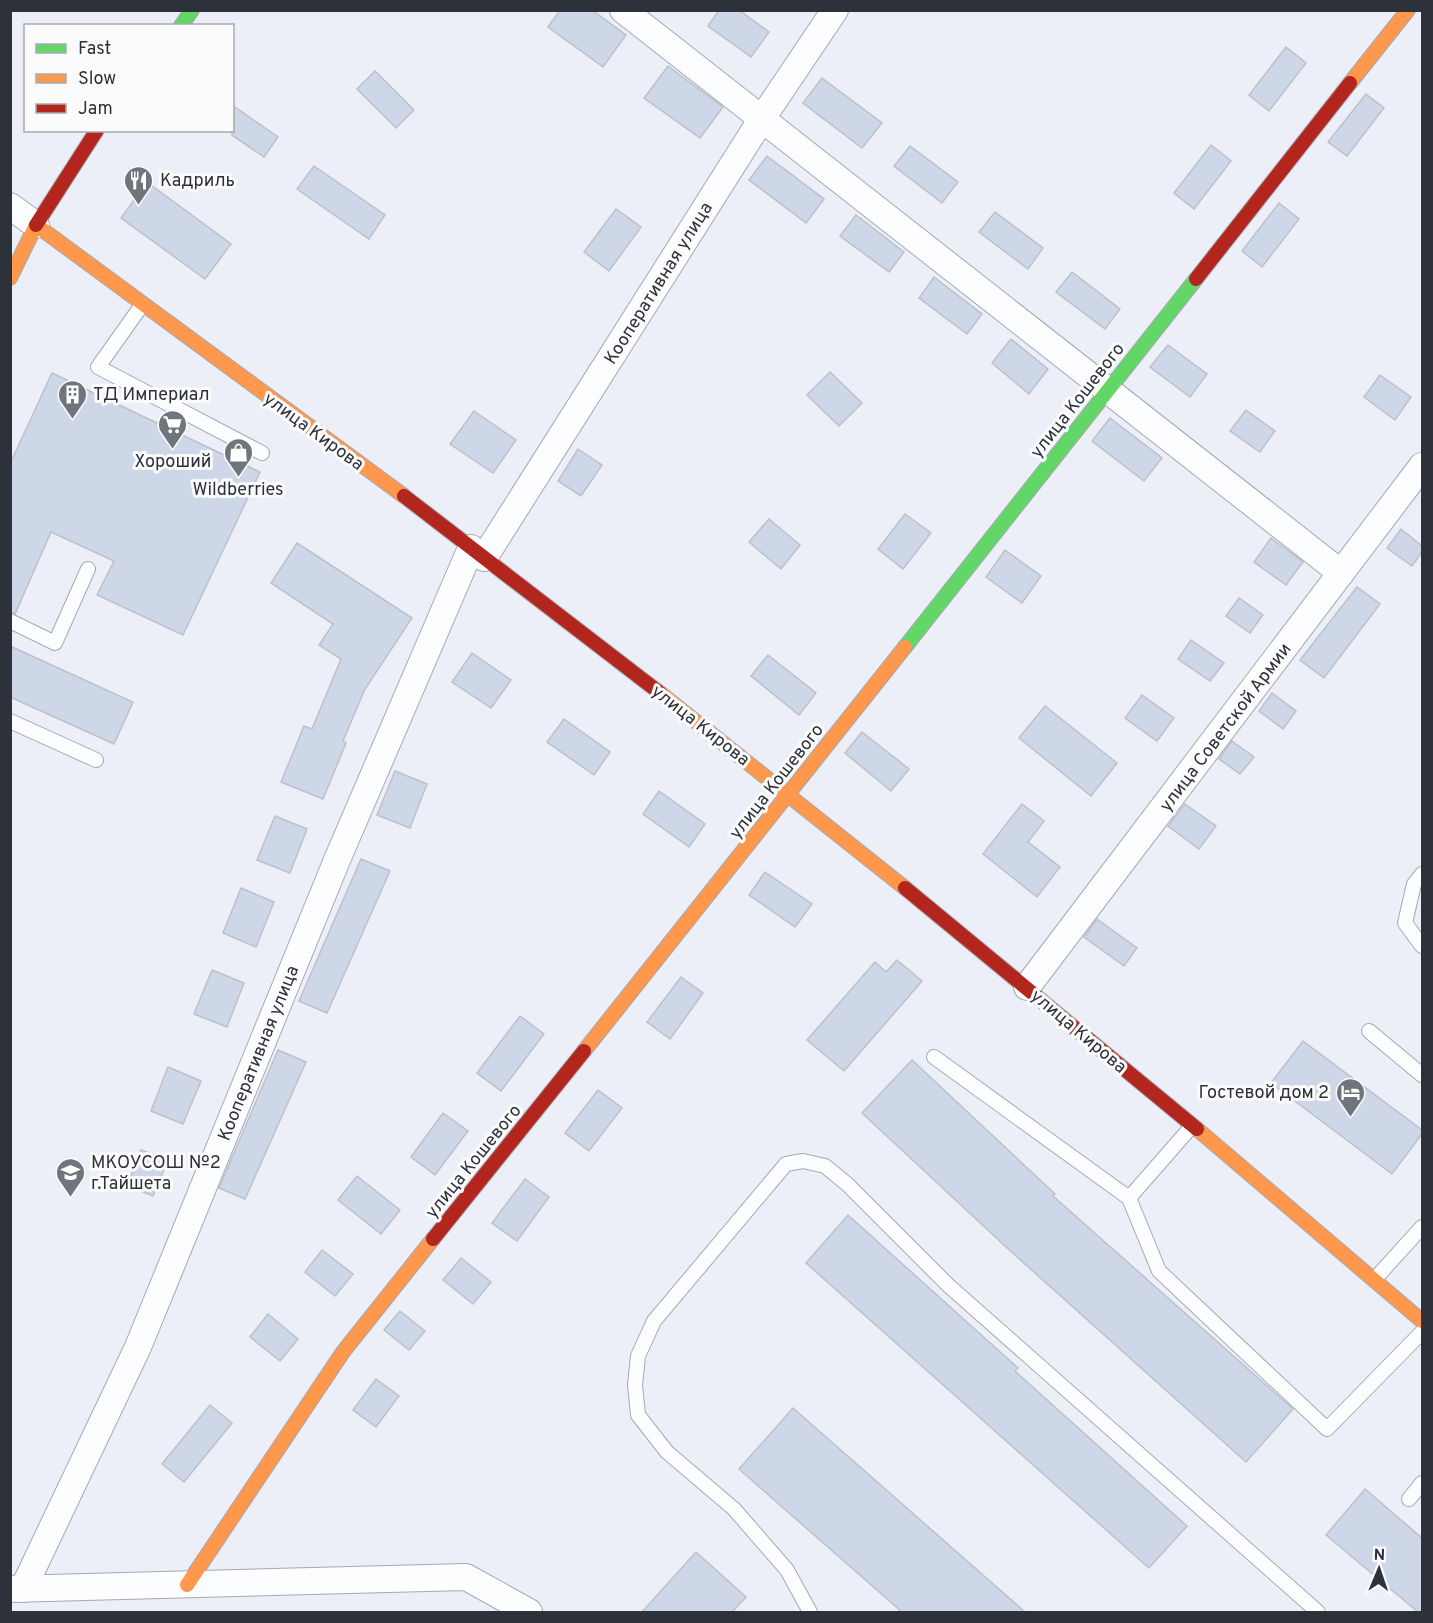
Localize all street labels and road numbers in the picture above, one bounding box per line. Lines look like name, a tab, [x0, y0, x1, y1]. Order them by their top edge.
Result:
street label: Кооперативная улица	[600, 198, 719, 369]
street label: улица Кошевого	[1026, 339, 1130, 463]
street label: улица Кирова	[258, 388, 368, 476]
street label: улица Советской Армии	[1155, 639, 1297, 817]
street label: улица Кирова	[646, 681, 754, 772]
street label: улица Кошевого	[725, 720, 829, 844]
street label: Кооперативная улица	[214, 962, 305, 1145]
street label: улица Кирова	[1025, 985, 1131, 1079]
street label: улица Кошевого	[421, 1100, 527, 1224]

